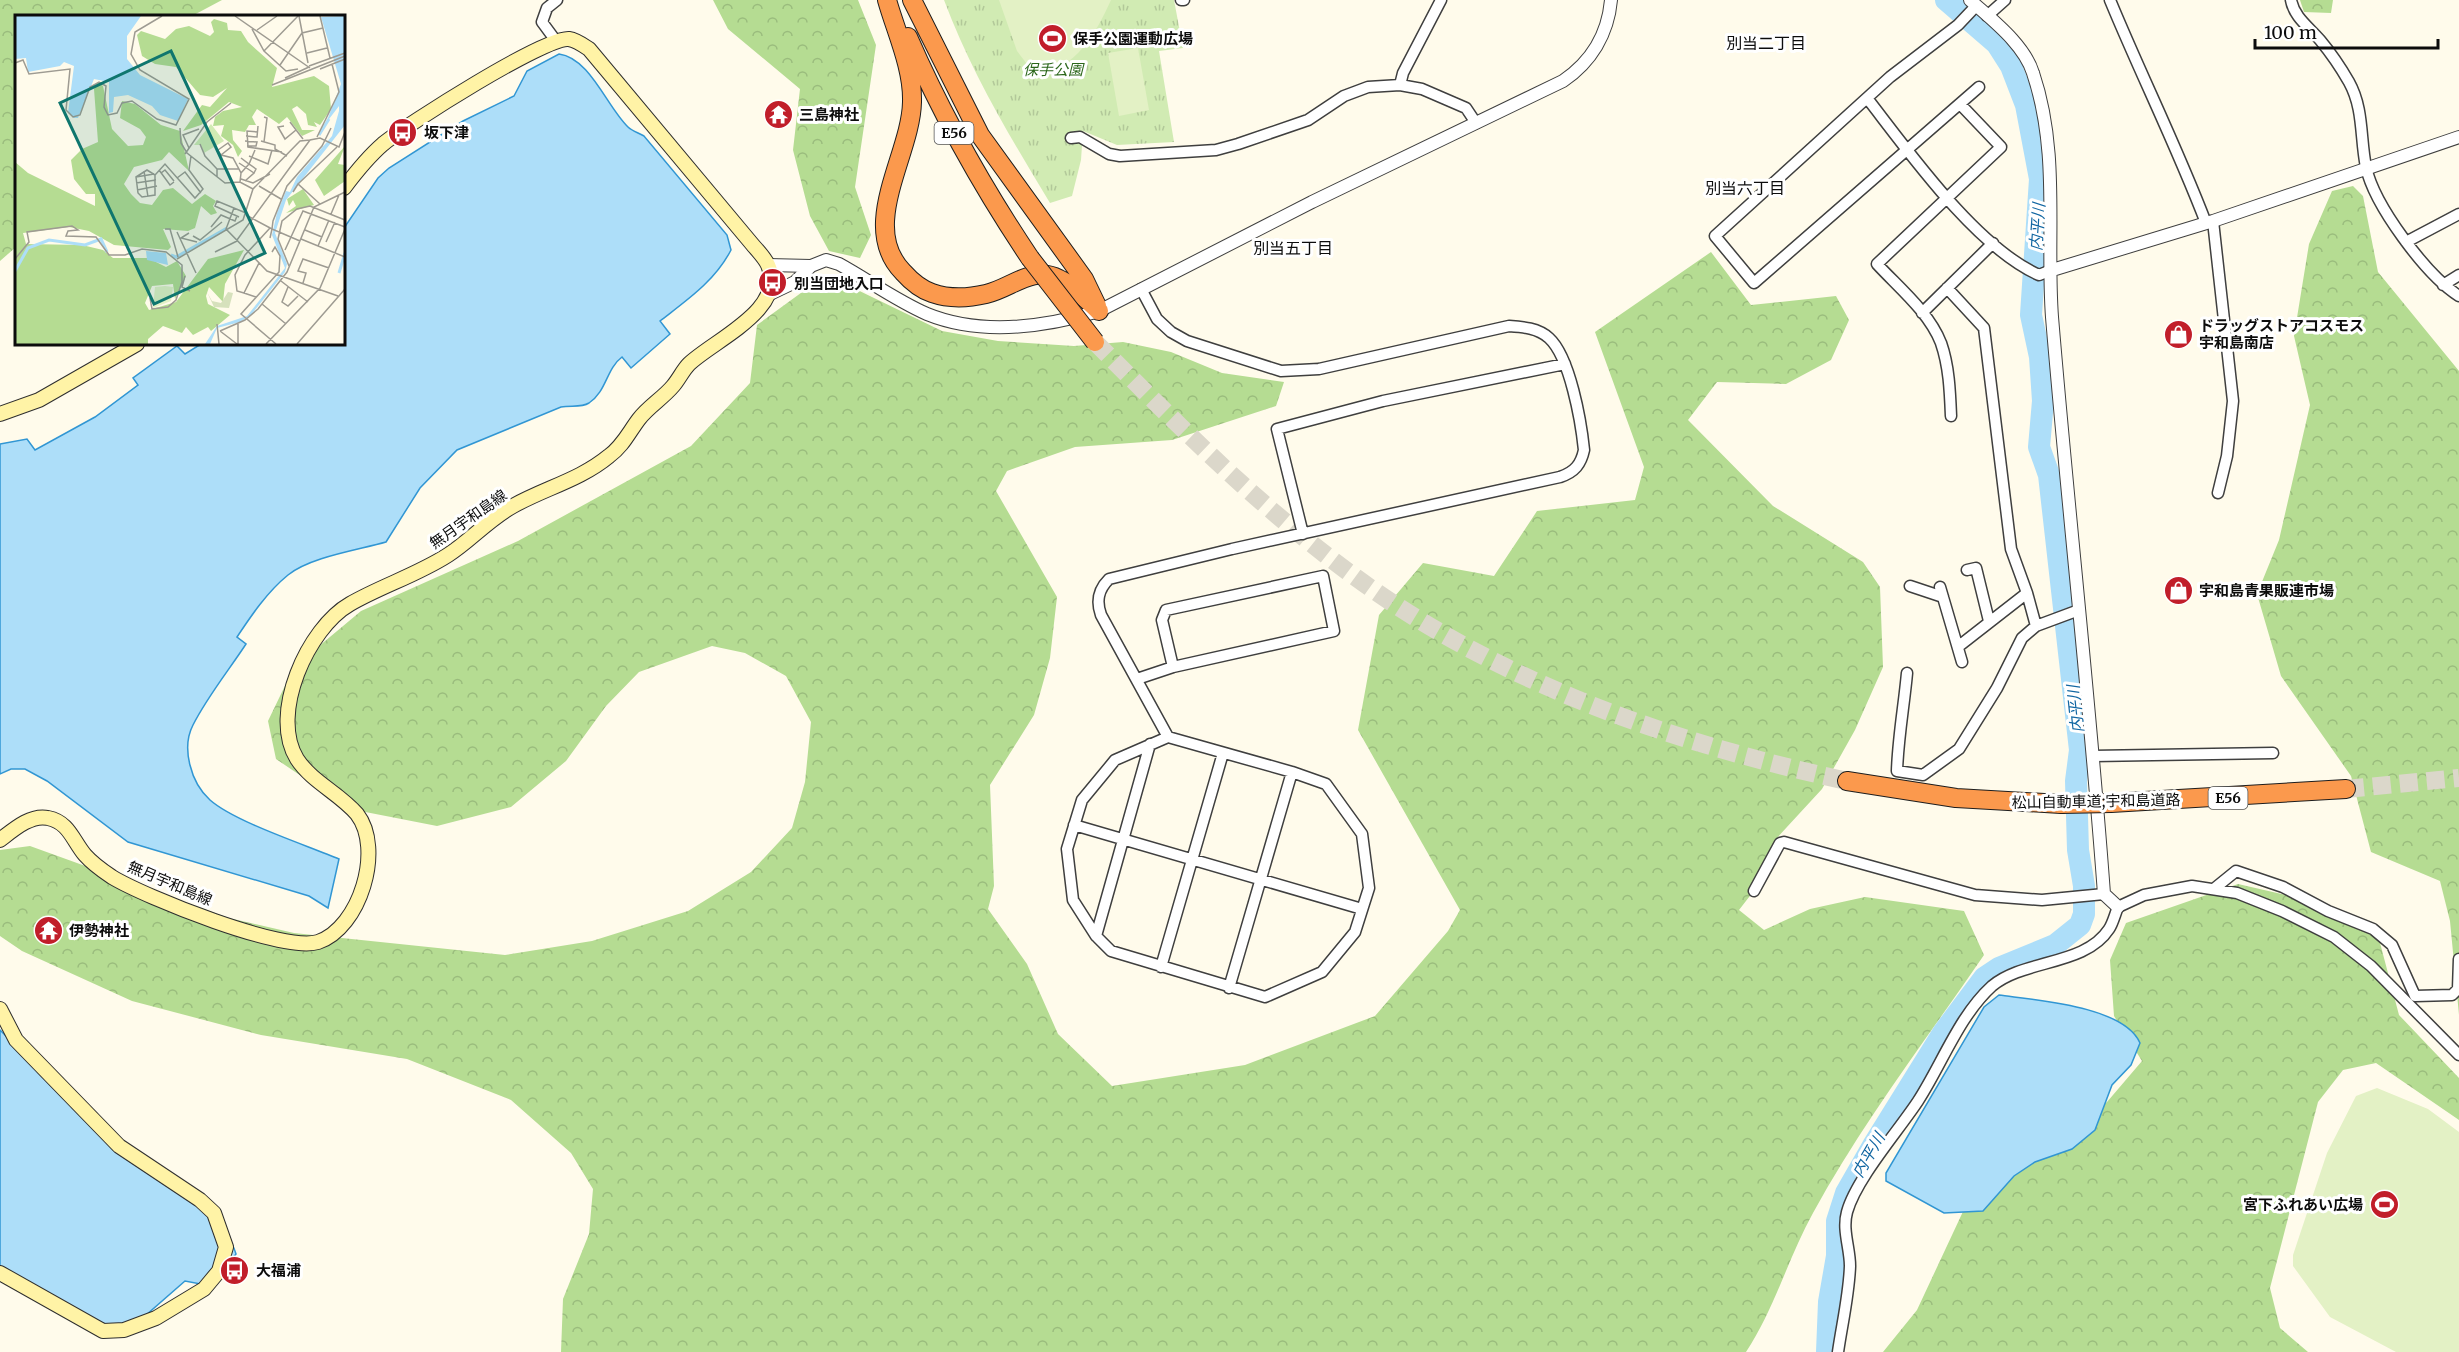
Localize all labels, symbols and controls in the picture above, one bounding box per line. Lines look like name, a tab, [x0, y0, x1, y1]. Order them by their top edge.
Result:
scale bar	[2255, 12, 2438, 50]
inset map	[15, 15, 345, 345]
text: 100 m	[2264, 21, 2317, 44]
sports icon: 保手公園運動広場	[1036, 22, 1068, 54]
place label: 保手公園運動広場	[1073, 29, 1193, 48]
district label: 別当二丁目	[1726, 33, 1806, 53]
park label: 保手公園	[1023, 60, 1085, 79]
temple icon: 三島神社	[762, 98, 794, 130]
place label: 三島神社	[799, 105, 859, 124]
bus stop icon: 坂下津	[387, 116, 419, 148]
road number: E56	[934, 122, 974, 144]
place label: 坂下津	[424, 123, 469, 142]
district label: 別当六丁目	[1705, 178, 1785, 198]
water label: 内平川	[2025, 200, 2049, 252]
district label: 別当五丁目	[1253, 238, 1333, 258]
bus stop icon: 別当団地入口	[757, 267, 789, 299]
place label: 別当団地入口	[794, 274, 884, 293]
place label: ドラッグストアコスモス 宇和島南店	[2199, 316, 2364, 352]
shop icon: ドラッグストアコスモス 宇和島南店	[2162, 318, 2194, 350]
street label: 無月宇和島線	[426, 485, 510, 553]
shop icon: 宇和島青果販連市場	[2162, 574, 2194, 606]
place label: 宇和島青果販連市場	[2199, 581, 2334, 600]
water label: 内平川	[2062, 682, 2087, 734]
road number: E56	[2208, 787, 2248, 809]
street label: 松山自動車道;宇和島道路	[2011, 790, 2181, 812]
street label: 無月宇和島線	[125, 857, 215, 909]
temple icon: 伊勢神社	[32, 914, 64, 946]
place label: 伊勢神社	[69, 921, 129, 940]
water label: 内平川	[1847, 1127, 1890, 1181]
sports icon: 宮下ふれあい広場	[2368, 1188, 2400, 1220]
place label: 宮下ふれあい広場	[2243, 1195, 2363, 1214]
bus stop icon: 大福浦	[219, 1254, 251, 1286]
place label: 大福浦	[256, 1261, 301, 1280]

